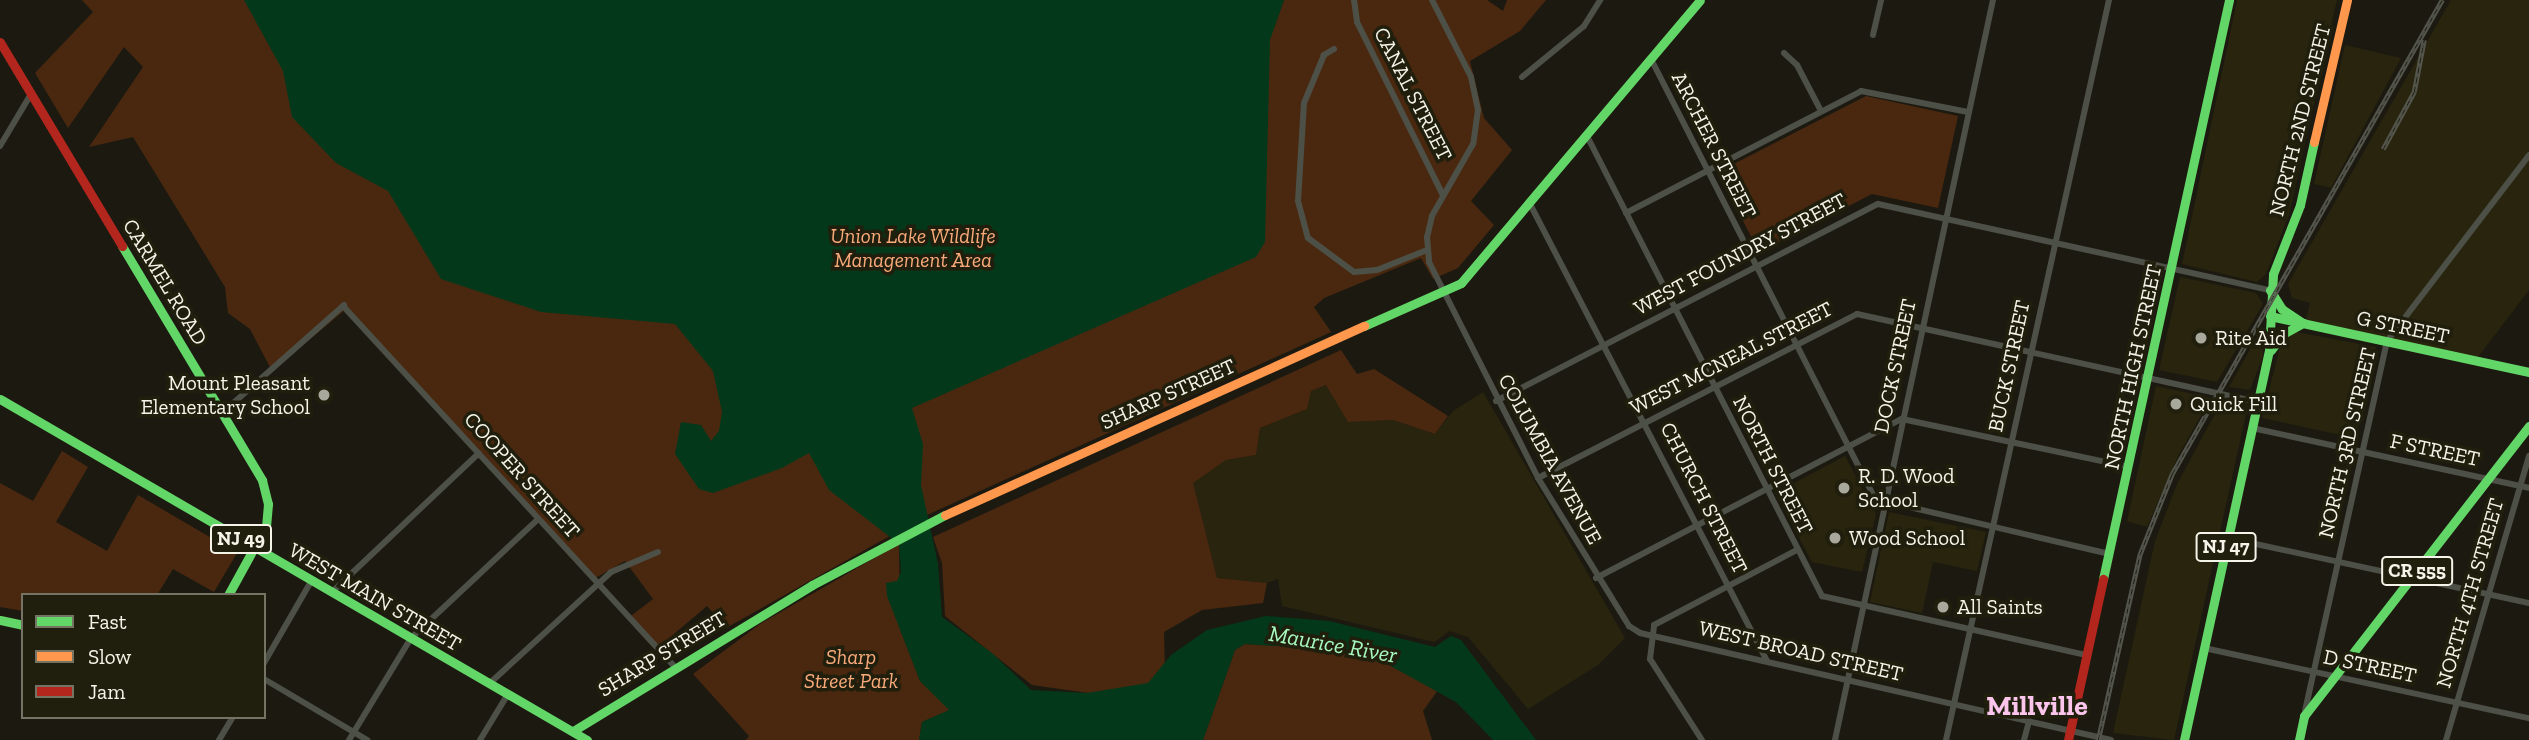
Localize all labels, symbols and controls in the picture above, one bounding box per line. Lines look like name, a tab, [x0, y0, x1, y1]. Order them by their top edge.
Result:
street label: NORTH 2ND STREET	[2264, 21, 2336, 219]
street label: CANAL STREET	[1368, 23, 1458, 165]
street label: ARCHER STREET	[1666, 68, 1762, 222]
street label: WEST FOUNDRY STREET	[1629, 187, 1851, 321]
street label: CARMEL ROAD	[117, 214, 213, 350]
park label: Union Lake Wildlife Management Area	[830, 223, 996, 273]
street label: NORTH HIGH STREET	[2099, 262, 2167, 472]
street label: WEST MCNEAL STREET	[1625, 296, 1837, 420]
street label: DOCK STREET	[1868, 296, 1922, 436]
street label: BUCK STREET	[1983, 298, 2035, 434]
street label: G STREET	[2354, 305, 2452, 349]
place label: Rite Aid	[2215, 325, 2287, 351]
marker: Rite Aid	[2193, 330, 2209, 346]
street label: NORTH 3RD STREET	[2313, 345, 2381, 541]
street label: SHARP STREET	[1096, 353, 1240, 435]
street label: COLUMBIA AVENUE	[1492, 369, 1608, 549]
place label: Mount Pleasant Elementary School	[140, 370, 310, 420]
marker: Mount Pleasant Elementary School	[316, 387, 332, 403]
place label: Quick Fill	[2190, 391, 2277, 417]
street label: NORTH STREET	[1727, 392, 1819, 538]
marker: Quick Fill	[2168, 396, 2184, 412]
street label: COOPER STREET	[459, 407, 585, 543]
street label: CHURCH STREET	[1655, 418, 1753, 578]
street label: F STREET	[2388, 428, 2482, 472]
place label: R. D. Wood School	[1858, 463, 1955, 513]
marker: R. D. Wood School	[1836, 480, 1852, 496]
street label: NORTH 4TH STREET	[2431, 495, 2509, 691]
road number: NJ 49	[210, 524, 272, 554]
place label: Wood School	[1849, 525, 1965, 551]
marker: Wood School	[1827, 530, 1843, 546]
road number: NJ 47	[2194, 532, 2258, 562]
street label: WEST MAIN STREET	[284, 537, 466, 657]
road number: CR 555	[2380, 556, 2454, 586]
legend	[21, 593, 266, 719]
place label: All Saints	[1957, 594, 2043, 620]
marker: All Saints	[1935, 599, 1951, 615]
street label: SHARP STREET	[593, 606, 731, 702]
text: Fast	[88, 609, 127, 634]
street label: WEST BROAD STREET	[1696, 615, 1906, 687]
water label: Maurice River	[1267, 619, 1399, 669]
text: Slow	[88, 644, 131, 669]
park label: Sharp Street Park	[804, 644, 898, 694]
street label: D STREET	[2321, 644, 2419, 688]
text: Jam	[88, 679, 125, 704]
district label: Millville	[1986, 689, 2088, 723]

